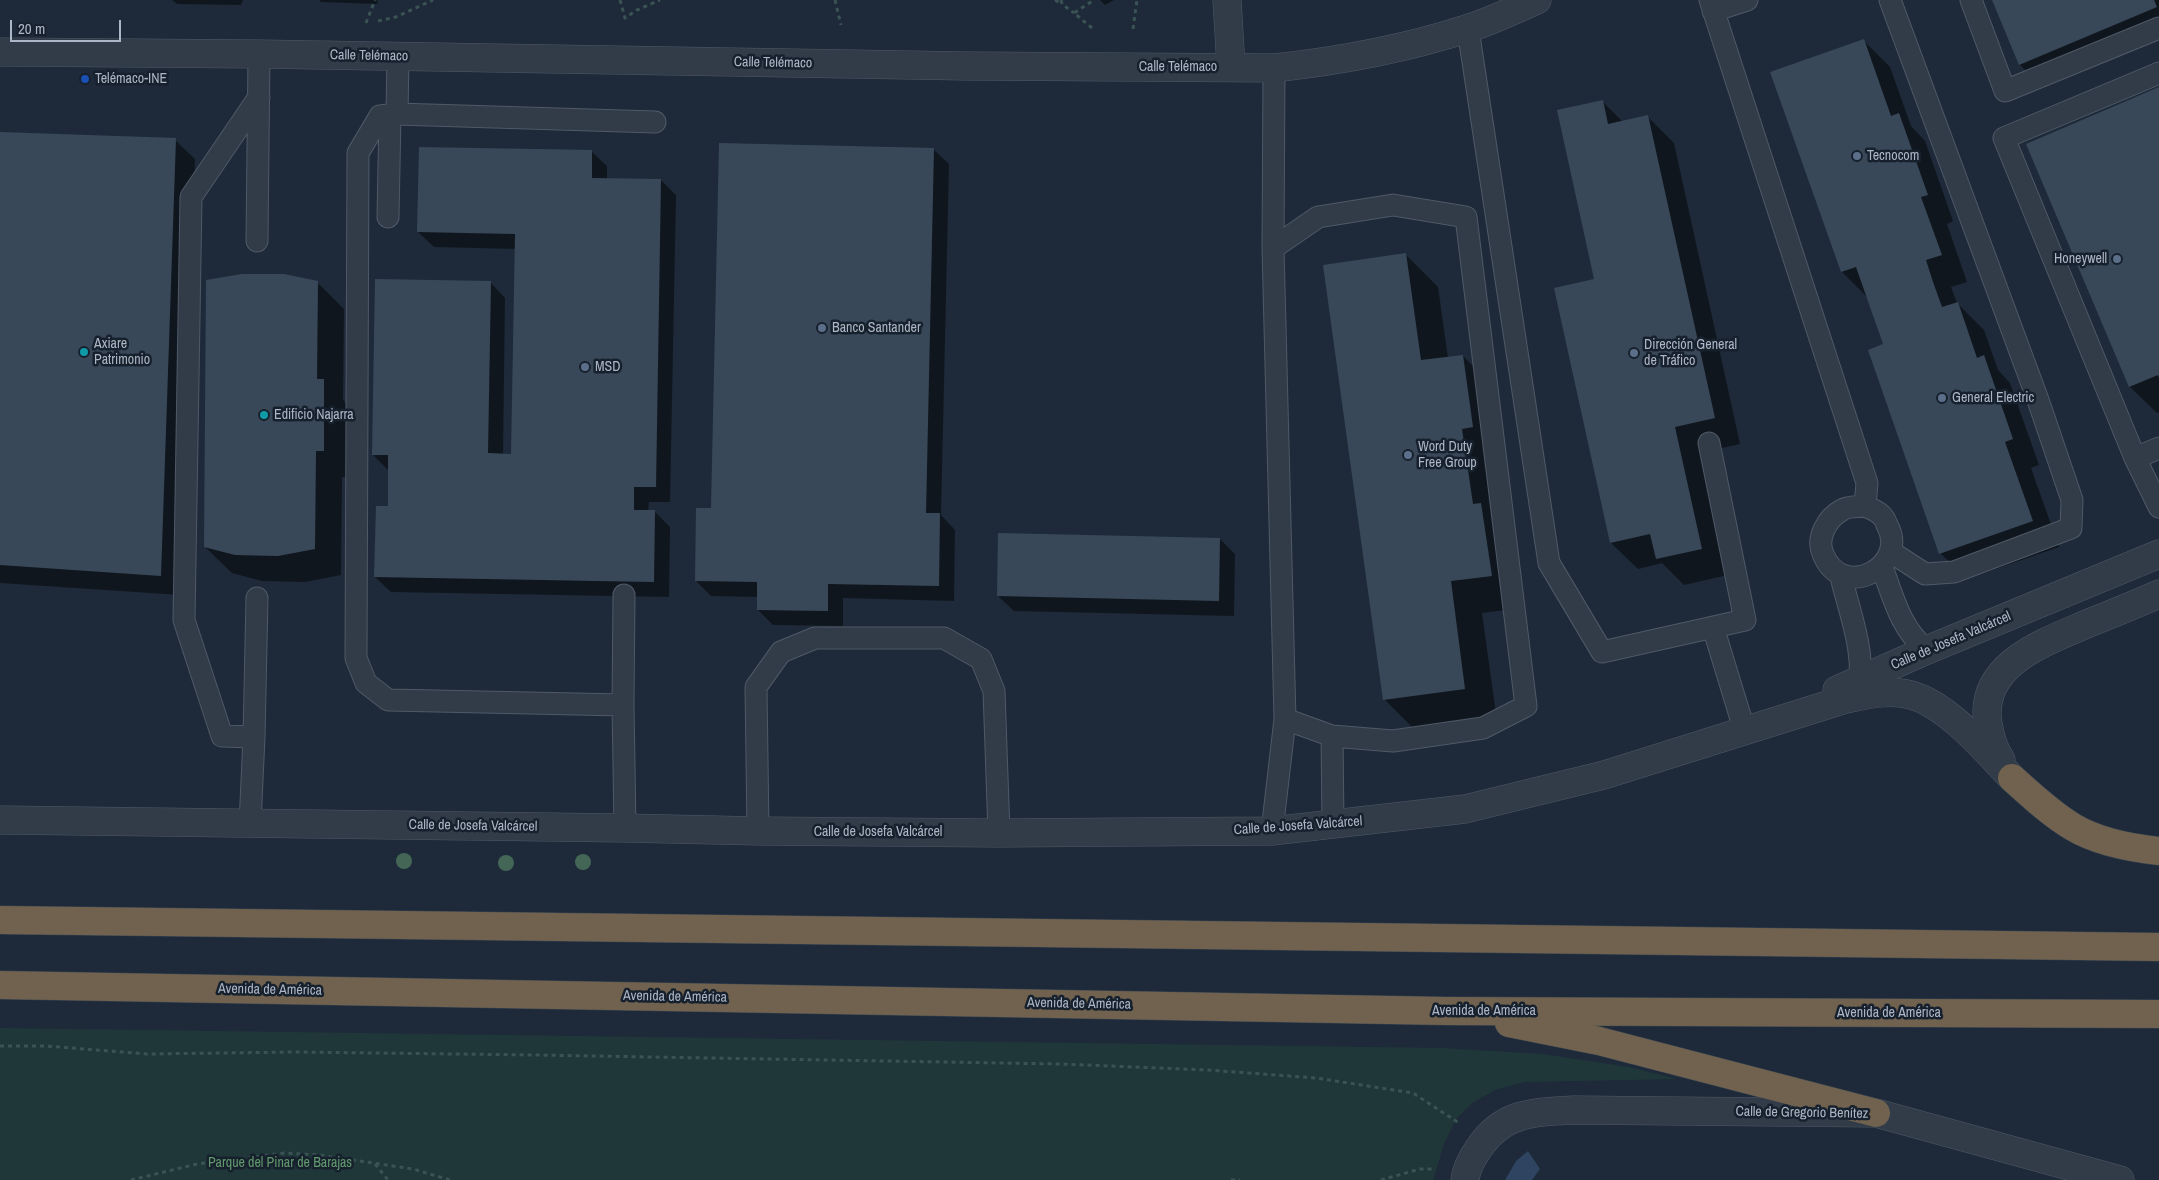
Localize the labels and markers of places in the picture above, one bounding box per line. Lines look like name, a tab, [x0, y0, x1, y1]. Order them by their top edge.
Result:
place label: Telémaco-INE	[95, 71, 167, 87]
marker: Telémaco-INE	[79, 73, 91, 85]
place label: Tecnocom	[1867, 148, 1919, 164]
marker: Tecnocom	[1851, 150, 1863, 162]
place label: Honeywell	[2054, 251, 2107, 267]
marker: Honeywell	[2111, 253, 2123, 265]
place label: Banco Santander	[832, 320, 921, 336]
marker: Banco Santander	[816, 322, 828, 334]
place label: Axiare Patrimonio	[94, 336, 150, 368]
place label: Dirección General de Tráfico	[1644, 337, 1737, 370]
marker: Axiare Patrimonio	[78, 346, 90, 358]
marker: Dirección General de Tráfico	[1628, 347, 1640, 359]
place label: MSD	[595, 359, 621, 375]
marker: MSD	[579, 361, 591, 373]
place label: General Electric	[1952, 390, 2034, 406]
marker: General Electric	[1936, 392, 1948, 404]
place label: Edificio Najarra	[274, 407, 354, 423]
marker: Edificio Najarra	[258, 409, 270, 421]
place label: Word Duty Free Group	[1418, 439, 1477, 472]
marker: Word Duty Free Group	[1402, 449, 1414, 461]

